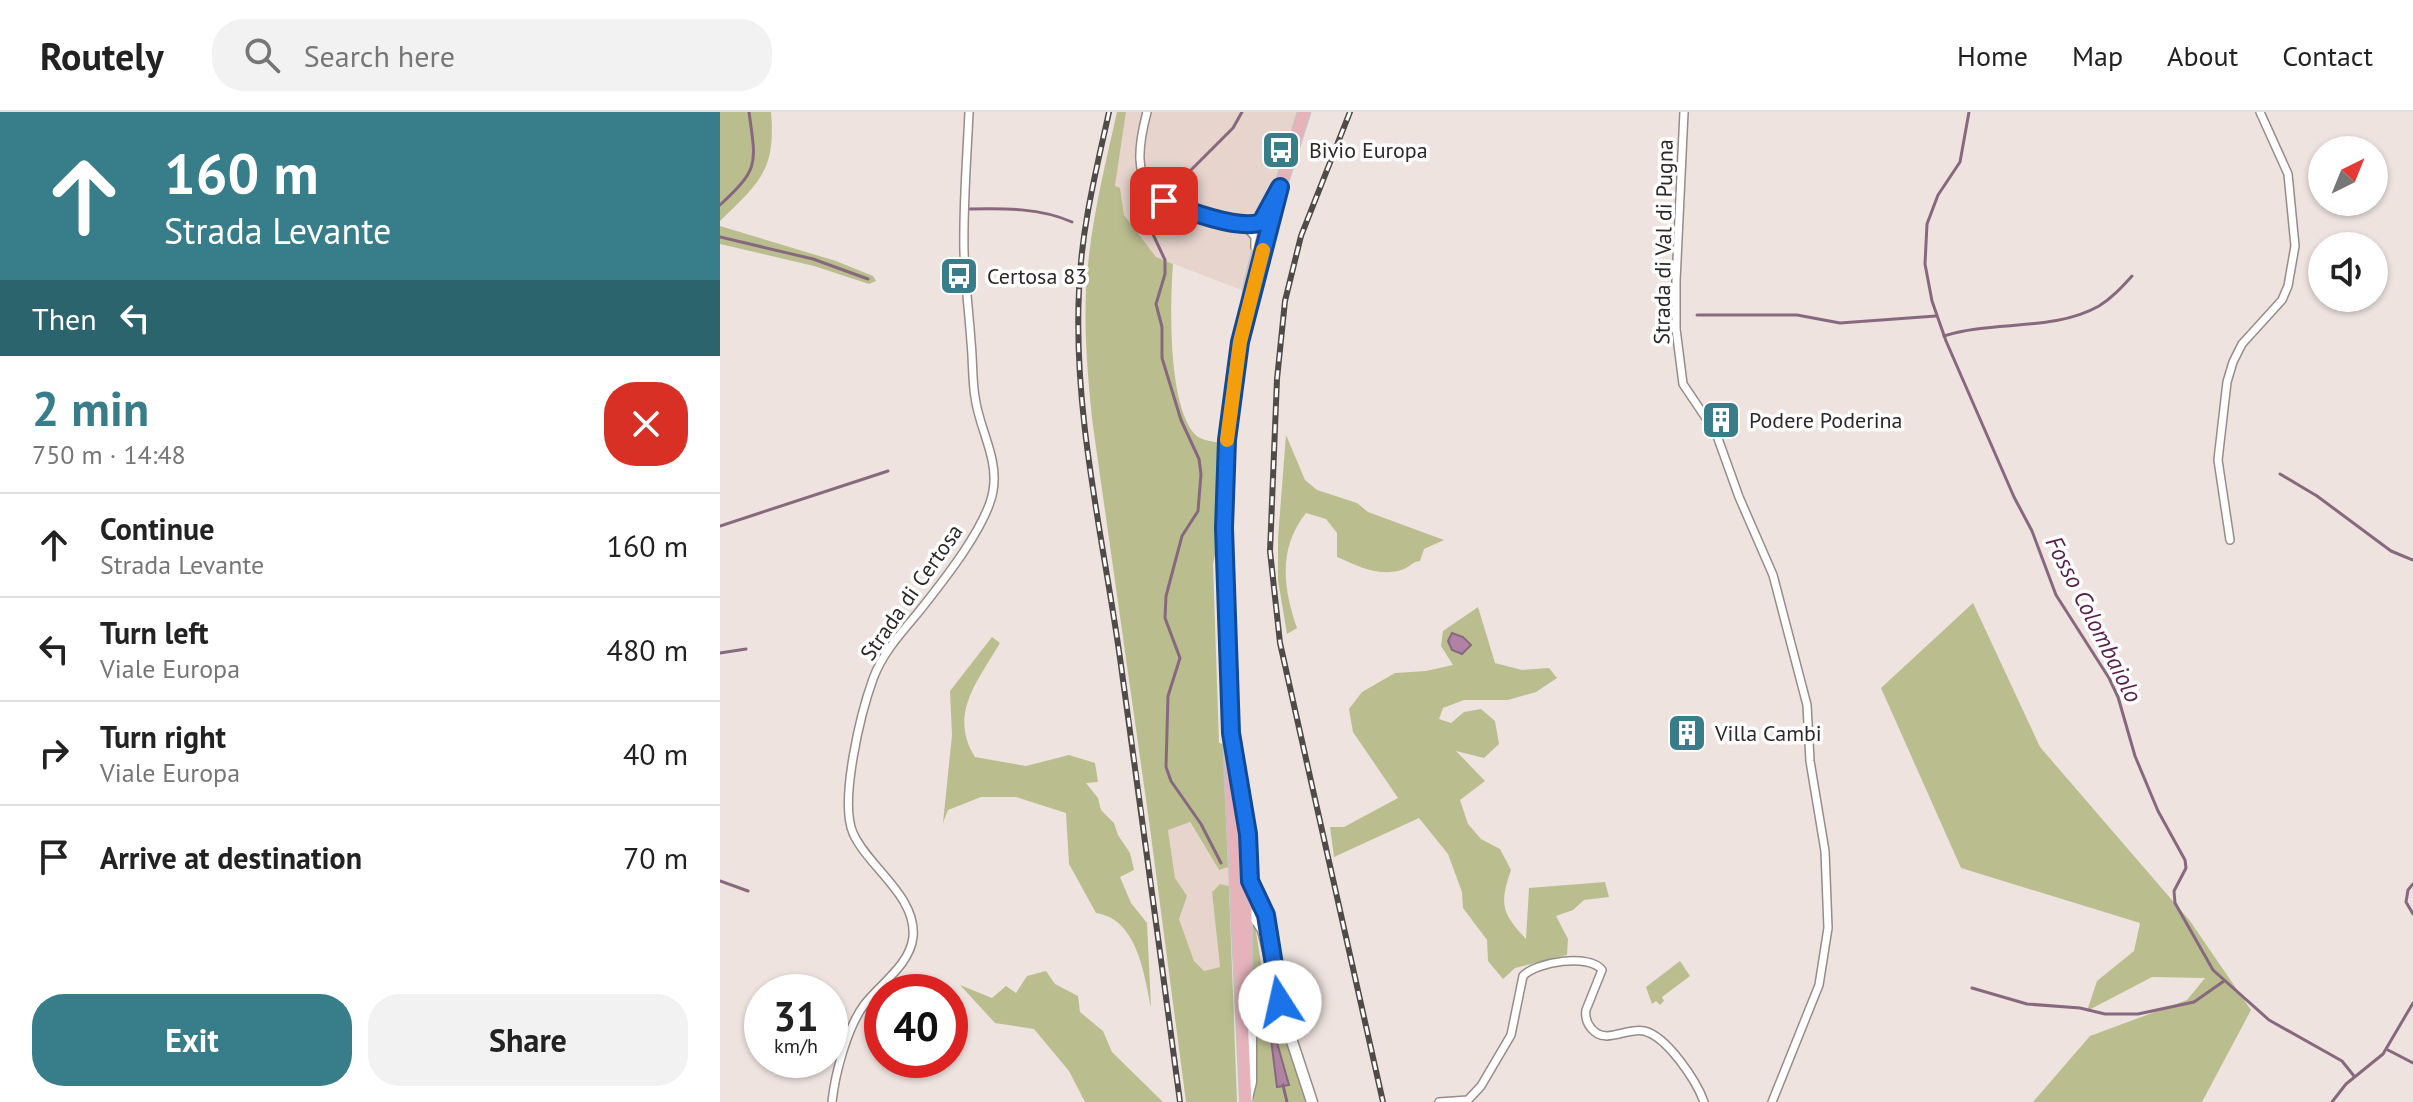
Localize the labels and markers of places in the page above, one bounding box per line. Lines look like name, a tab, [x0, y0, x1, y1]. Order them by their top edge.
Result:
bus stop icon: Bivio Europa	[1260, 129, 1302, 171]
place label: Bivio Europa	[1309, 136, 1428, 164]
pin	[1130, 167, 1198, 235]
bus stop icon: Certosa 83	[938, 255, 980, 297]
place label: Certosa 83	[987, 262, 1087, 290]
building icon: Podere Poderina	[1700, 399, 1742, 441]
place label: Podere Poderina	[1749, 406, 1902, 434]
building icon: Villa Cambi	[1666, 712, 1708, 754]
place label: Villa Cambi	[1714, 719, 1822, 747]

